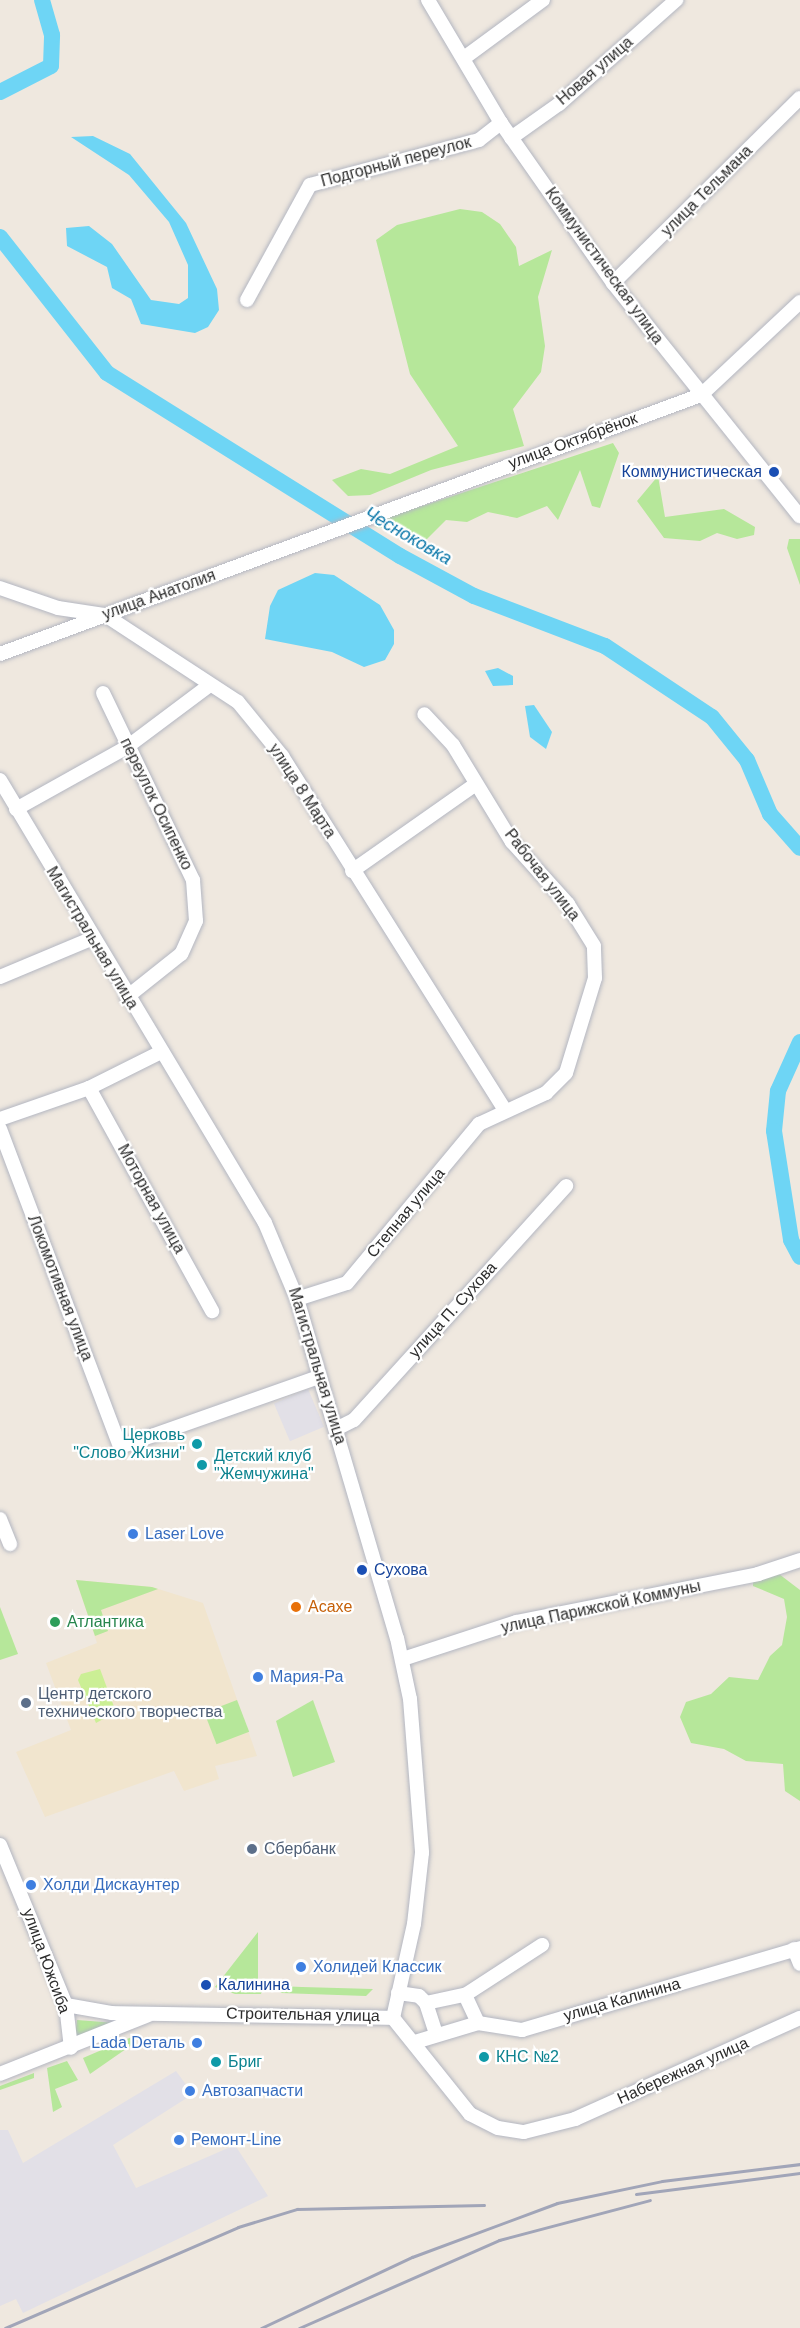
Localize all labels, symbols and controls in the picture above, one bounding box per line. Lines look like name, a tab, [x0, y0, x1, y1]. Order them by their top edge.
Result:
street label: Новая улица	[553, 33, 637, 109]
street label: Подгорный переулок	[319, 133, 473, 191]
street label: улица Тельмана	[657, 141, 757, 241]
street label: Коммунистическая улица	[541, 184, 667, 348]
street label: улица Октябрёнок	[506, 409, 640, 473]
place label: Коммунистическая	[621, 462, 762, 482]
marker: Коммунистическая	[767, 465, 781, 479]
water label: Чесноковка	[360, 502, 456, 570]
street label: улица Анатолия	[100, 566, 218, 624]
street label: переулок Осипенко	[116, 735, 196, 873]
street label: улица 8 Марта	[264, 740, 340, 842]
street label: Рабочая улица	[500, 825, 584, 925]
street label: Магистральная улица	[42, 863, 142, 1013]
street label: Моторная улица	[113, 1141, 189, 1257]
street label: Степная улица	[363, 1164, 449, 1262]
street label: Локомотивная улица	[23, 1212, 97, 1364]
street label: улица П. Сухова	[405, 1258, 501, 1362]
street label: Магистральная улица	[284, 1285, 350, 1447]
place label: Церковь "Слово Жизни"	[73, 1425, 185, 1463]
marker: Церковь "Слово Жизни"	[190, 1437, 204, 1451]
place label: Детский клуб "Жемчужина"	[214, 1446, 314, 1484]
marker: Детский клуб "Жемчужина"	[195, 1458, 209, 1472]
place label: Laser Love	[145, 1524, 224, 1544]
marker: Laser Love	[126, 1527, 140, 1541]
place label: Сухова	[374, 1560, 427, 1580]
marker: Сухова	[355, 1563, 369, 1577]
street label: улица Парижской Коммуны	[499, 1576, 703, 1638]
place label: Асахе	[308, 1597, 352, 1617]
marker: Асахе	[289, 1600, 303, 1614]
place label: Атлантика	[67, 1612, 144, 1632]
marker: Атлантика	[48, 1615, 62, 1629]
place label: Мария-Ра	[270, 1667, 343, 1687]
marker: Мария-Ра	[251, 1670, 265, 1684]
place label: Центр детского технического творчества	[38, 1684, 222, 1722]
marker: Центр детского технического творчества	[19, 1696, 33, 1710]
place label: Сбербанк	[264, 1839, 336, 1859]
marker: Сбербанк	[245, 1842, 259, 1856]
place label: Холди Дискаунтер	[43, 1875, 180, 1895]
marker: Холди Дискаунтер	[24, 1878, 38, 1892]
street label: улица Южсиба	[18, 1906, 74, 2016]
place label: Холидей Классик	[313, 1957, 441, 1977]
marker: Холидей Классик	[294, 1960, 308, 1974]
street label: улица Калинина	[561, 1974, 683, 2026]
place label: Калинина	[218, 1975, 290, 1995]
marker: Калинина	[199, 1978, 213, 1992]
street label: Строительная улица	[226, 2004, 380, 2026]
place label: Lada Dеталь	[91, 2033, 185, 2053]
street label: Набережная улица	[614, 2033, 752, 2109]
marker: Lada Dеталь	[190, 2036, 204, 2050]
place label: КНС №2	[496, 2047, 559, 2067]
marker: КНС №2	[477, 2050, 491, 2064]
place label: Бриг	[228, 2052, 262, 2072]
marker: Бриг	[209, 2055, 223, 2069]
place label: Автозапчасти	[202, 2081, 303, 2101]
marker: Автозапчасти	[183, 2084, 197, 2098]
place label: Ремонт-Line	[191, 2130, 282, 2150]
marker: Ремонт-Line	[172, 2133, 186, 2147]

